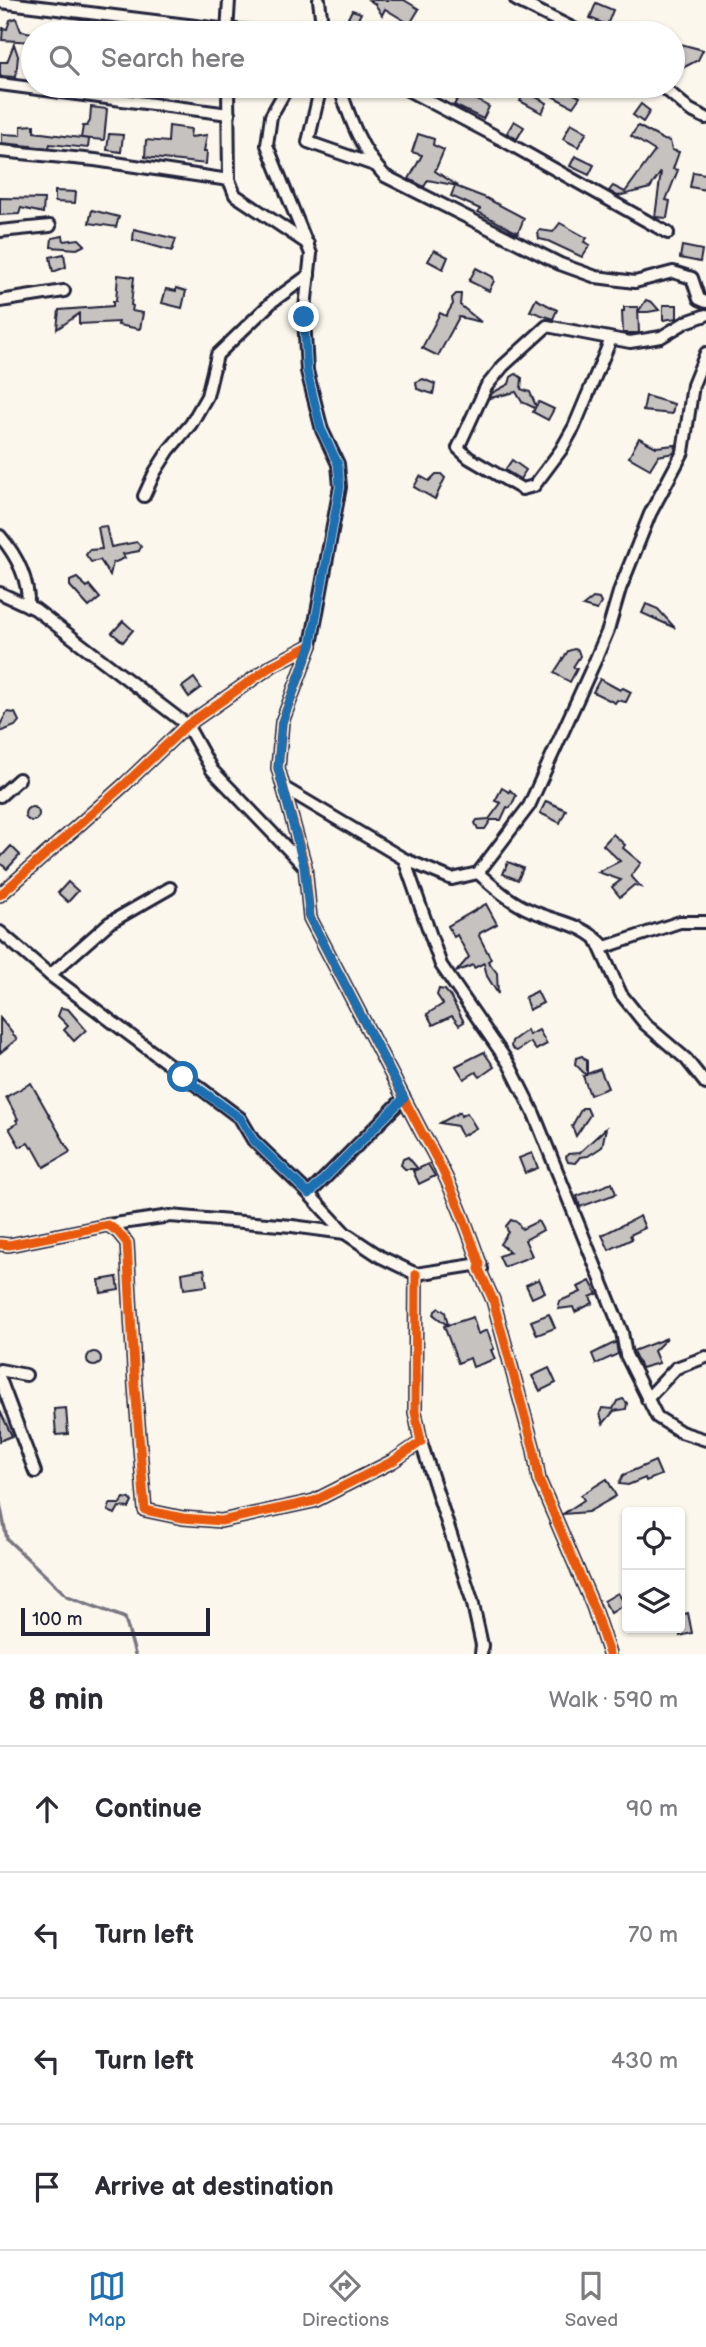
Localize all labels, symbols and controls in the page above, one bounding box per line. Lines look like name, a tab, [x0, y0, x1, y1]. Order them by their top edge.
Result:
search box	[21, 21, 685, 98]
icon: search	[45, 41, 83, 79]
text: Search here	[101, 44, 245, 75]
route end	[288, 301, 319, 332]
route start	[167, 1061, 198, 1092]
map controls	[622, 1507, 685, 1633]
button: locate	[622, 1507, 685, 1570]
button: layers	[622, 1570, 685, 1633]
scale bar	[21, 1605, 210, 1637]
text: 100 m	[32, 1608, 83, 1631]
text: 8 min	[28, 1682, 104, 1718]
text: Walk · 590 m	[549, 1686, 678, 1714]
icon: ahead	[28, 1790, 66, 1828]
text: Continue	[95, 1794, 202, 1825]
text: 90 m	[626, 1795, 678, 1823]
icon: left	[28, 1916, 66, 1954]
text: Turn left	[95, 1920, 194, 1951]
text: 70 m	[628, 1921, 678, 1949]
icon: left	[28, 2042, 66, 2080]
text: Turn left	[95, 2046, 194, 2077]
text: 430 m	[611, 2047, 678, 2075]
icon: arrive	[28, 2168, 66, 2206]
text: Arrive at destination	[95, 2172, 334, 2203]
tab: Map	[88, 2267, 126, 2332]
tab: Directions	[302, 2267, 389, 2332]
tab: Saved	[565, 2267, 618, 2332]

